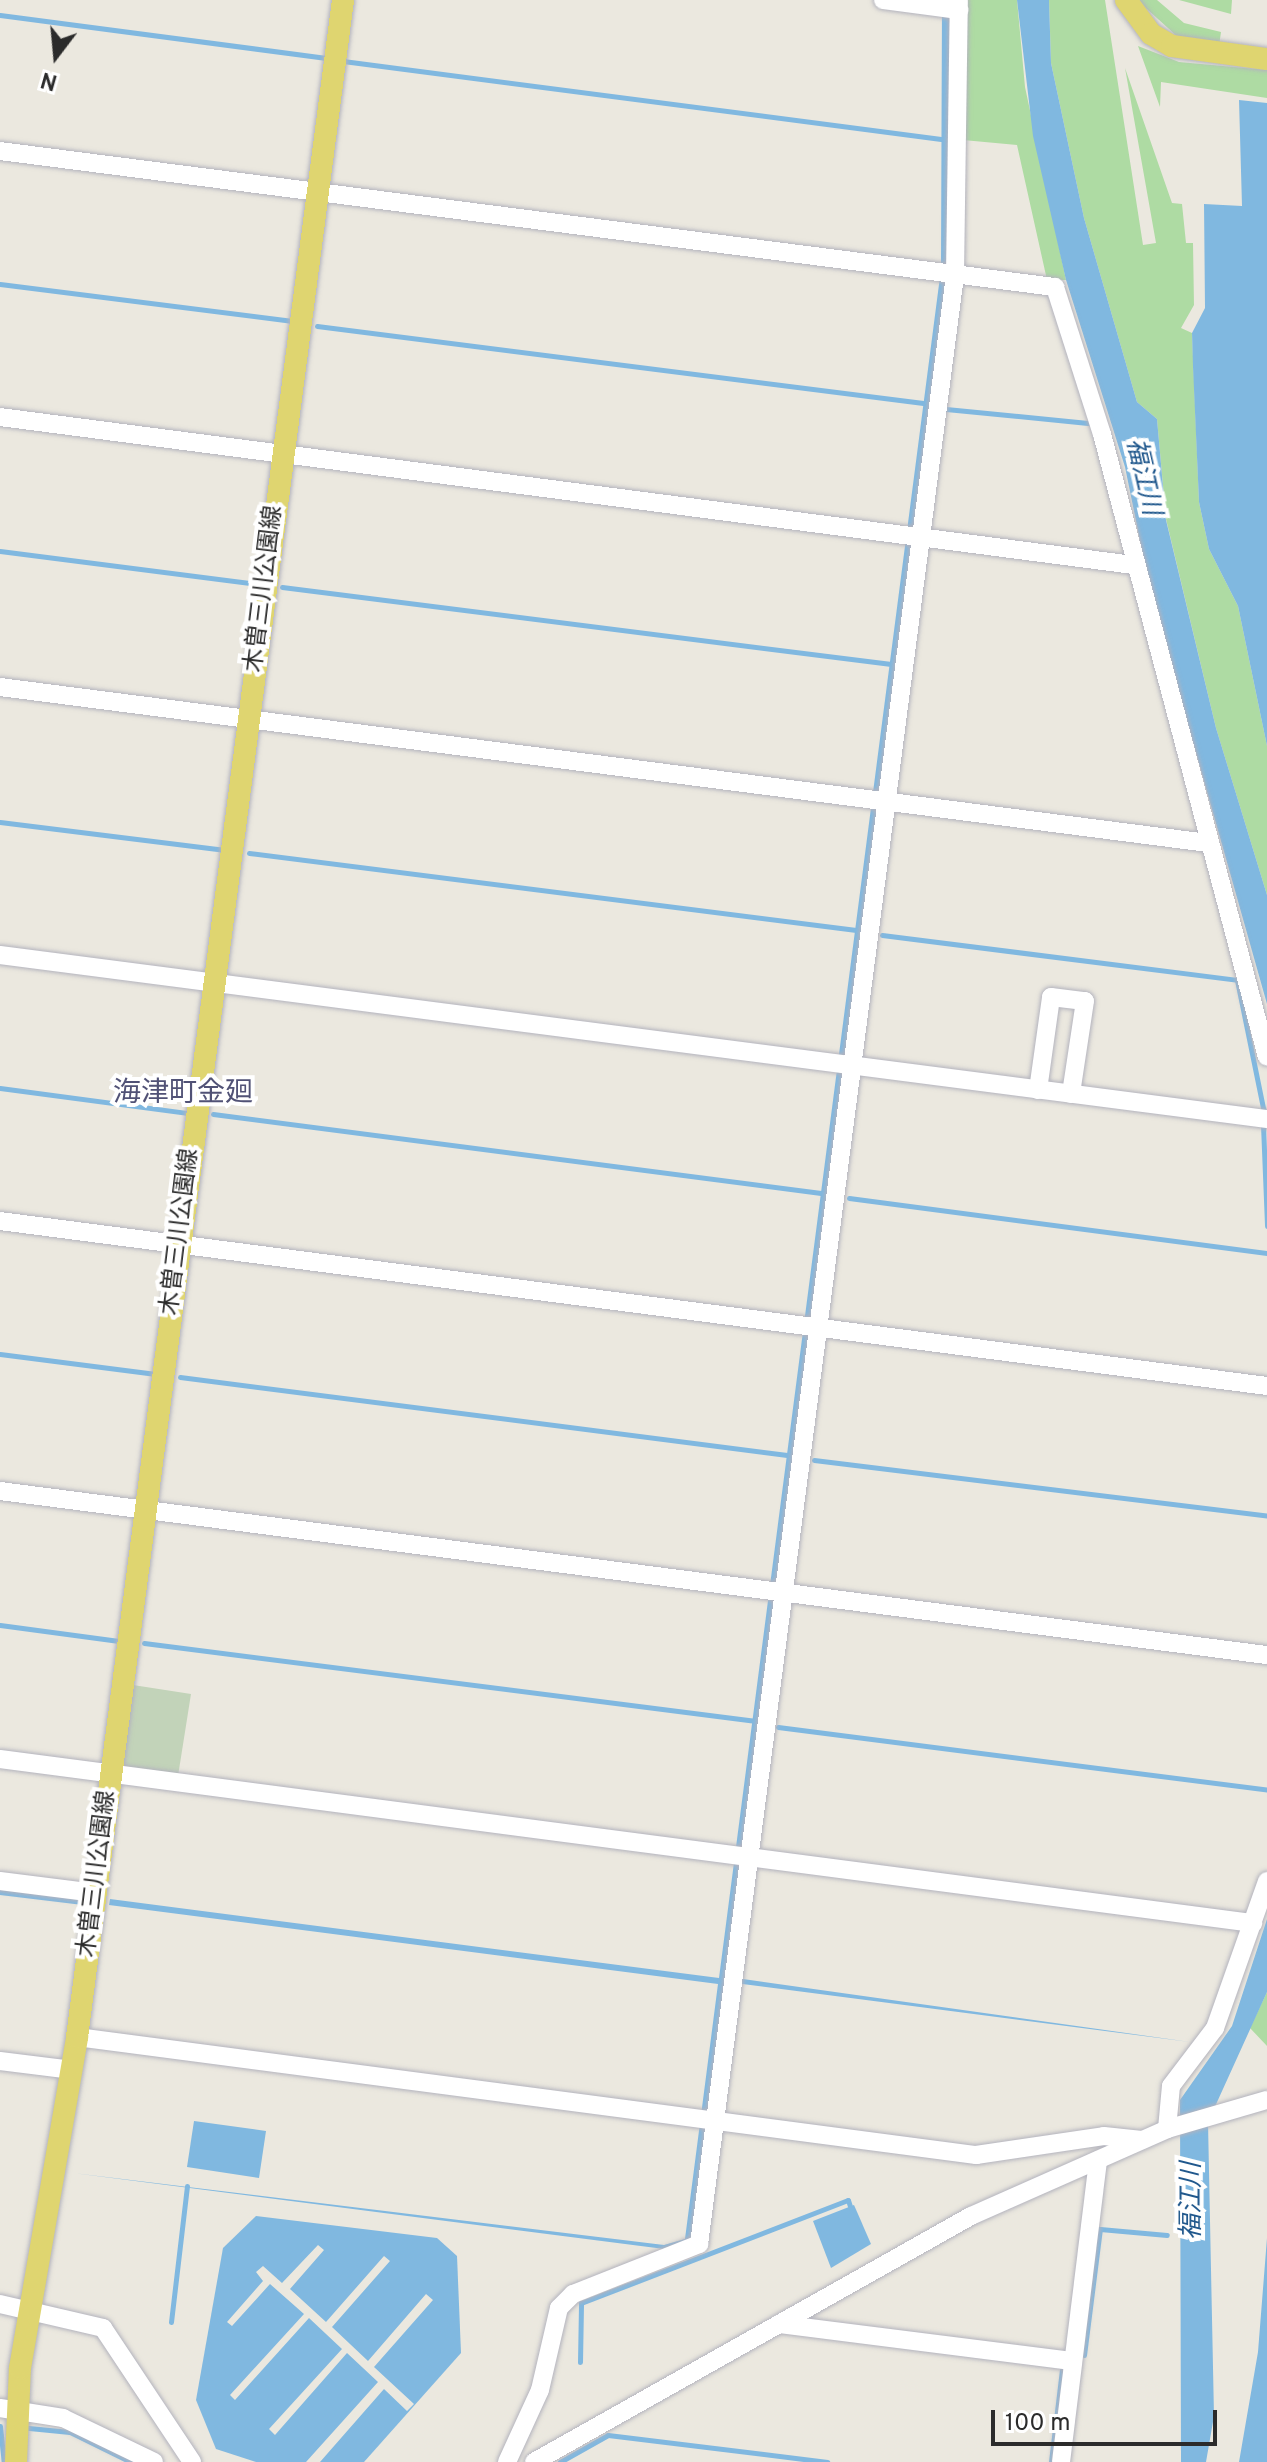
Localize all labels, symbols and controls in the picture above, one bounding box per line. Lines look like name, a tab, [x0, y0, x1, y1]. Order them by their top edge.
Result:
north arrow	[16, 16, 96, 96]
text: N	[38, 64, 61, 95]
water label: 福江川	[1118, 435, 1166, 519]
street label: 木曽三川公園線	[240, 504, 290, 674]
district label: 海津町金廻	[113, 1077, 253, 1111]
street label: 木曽三川公園線	[156, 1147, 206, 1317]
street label: 木曽三川公園線	[73, 1789, 123, 1959]
water label: 福江川	[1177, 2162, 1209, 2240]
scale bar	[995, 2394, 1221, 2444]
text: 100 m	[1005, 2409, 1071, 2439]

